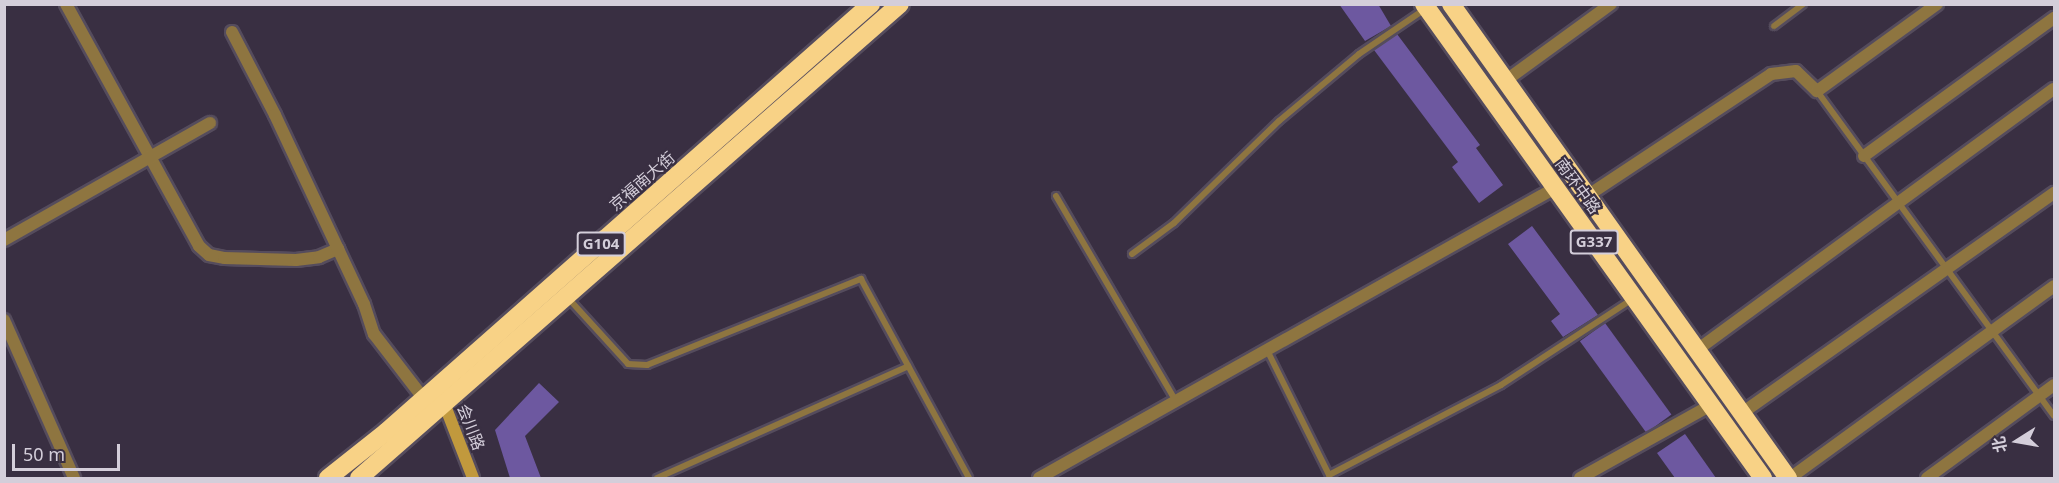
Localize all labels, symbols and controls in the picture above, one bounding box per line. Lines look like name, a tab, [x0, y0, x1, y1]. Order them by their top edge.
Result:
street label: 京福南大街	[606, 148, 678, 214]
street label: 南环中路	[1551, 154, 1605, 218]
road number: G337	[1568, 230, 1620, 254]
road number: G104	[576, 232, 626, 256]
street label: 会川路	[453, 401, 489, 453]
north arrow	[1987, 411, 2047, 471]
scale bar	[15, 432, 123, 470]
text: 北	[1987, 434, 2012, 454]
text: 50 m	[23, 442, 65, 466]

